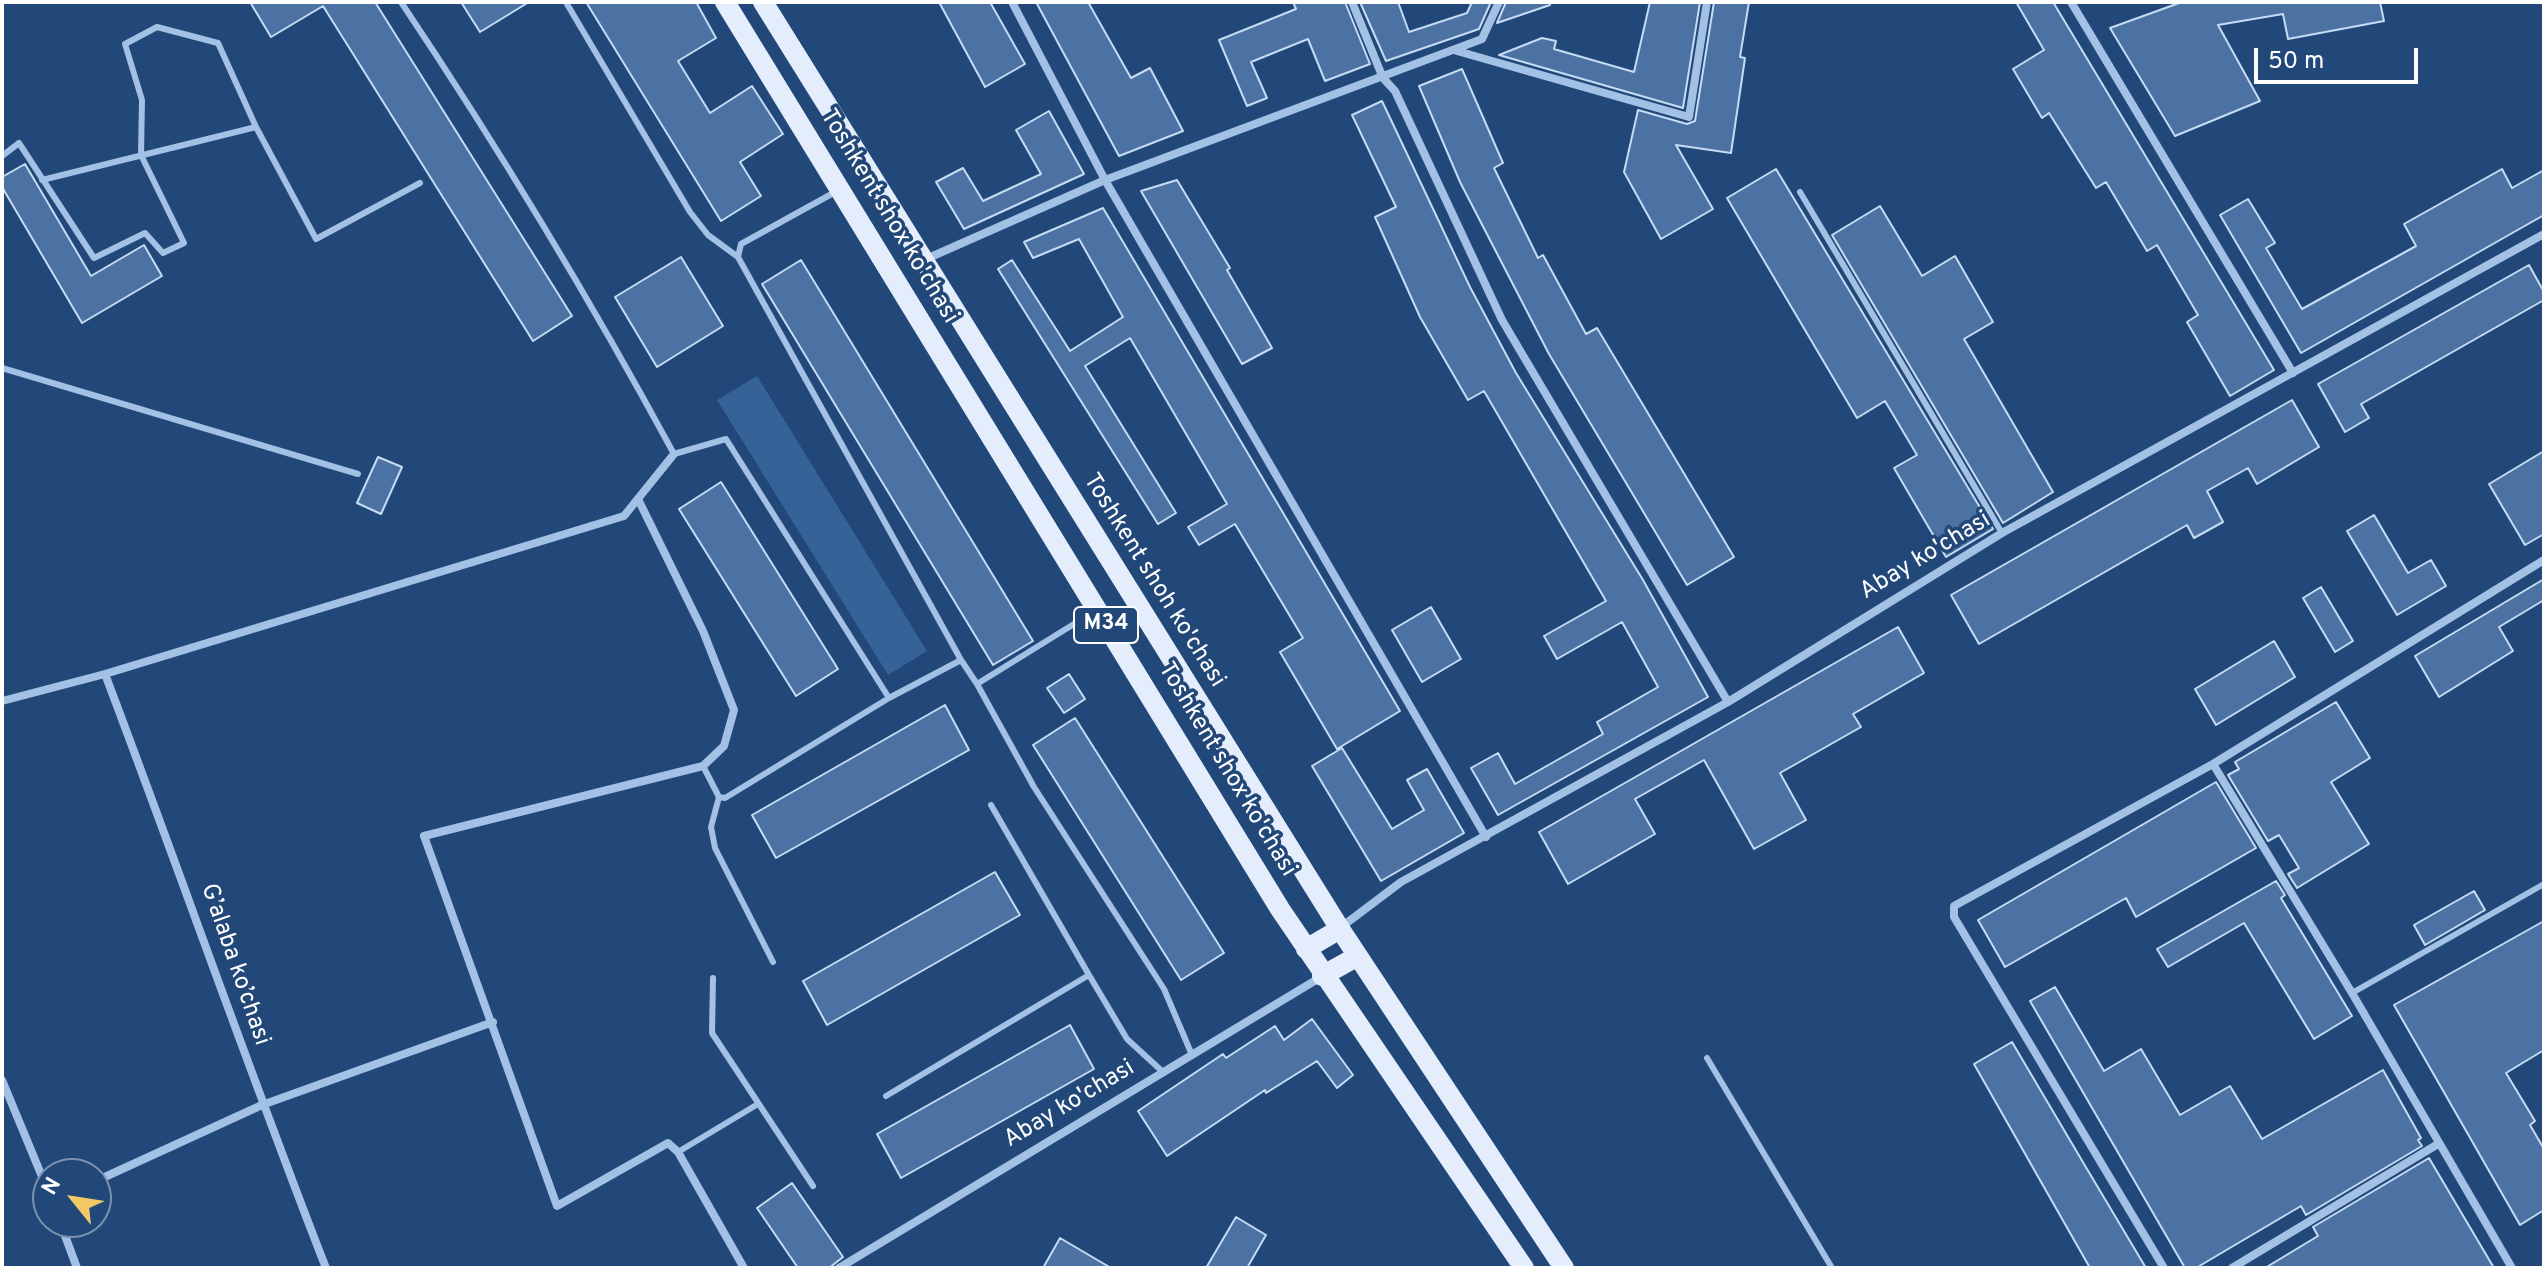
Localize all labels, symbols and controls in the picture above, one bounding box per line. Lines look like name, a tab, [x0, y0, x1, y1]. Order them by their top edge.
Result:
scale bar	[2258, 32, 2422, 82]
text: 50 m	[2268, 47, 2324, 77]
street label: Toshkent shox ko'chasi	[813, 105, 963, 329]
street label: Toshkent shoh ko'chasi	[1075, 469, 1231, 693]
street label: Abay ko'chasi	[1855, 507, 1997, 607]
road number: M34	[1074, 607, 1138, 643]
street label: Toshkent shox ko'chasi	[1151, 658, 1301, 882]
street label: G’alaba ko’chasi	[193, 880, 275, 1050]
street label: Abay ko'chasi	[999, 1055, 1141, 1155]
north arrow	[32, 1158, 112, 1238]
text: N	[37, 1173, 68, 1200]

